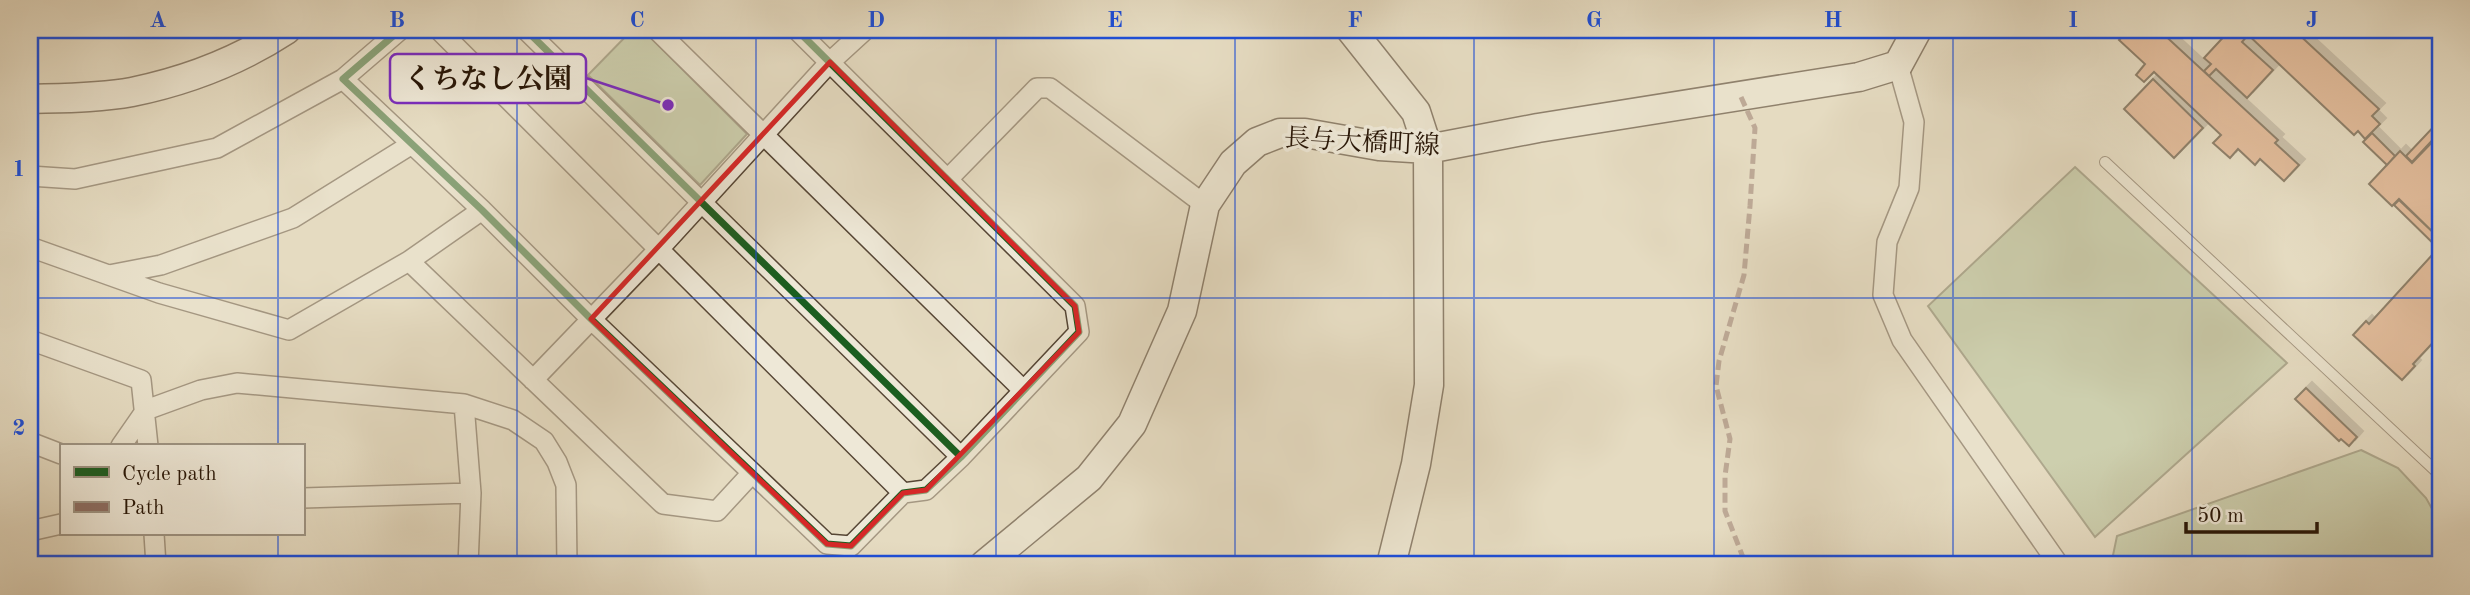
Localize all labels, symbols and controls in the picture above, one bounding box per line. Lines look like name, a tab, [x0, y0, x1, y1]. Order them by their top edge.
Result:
text: A	[149, 9, 167, 32]
text: B	[389, 9, 405, 32]
text: C	[629, 9, 645, 32]
text: D	[867, 9, 885, 32]
text: E	[1107, 9, 1123, 32]
text: F	[1347, 9, 1363, 32]
text: G	[1586, 9, 1602, 32]
text: H	[1824, 9, 1842, 32]
text: I	[2068, 9, 2078, 32]
text: J	[2306, 9, 2318, 32]
callout: くちなし公園	[390, 54, 586, 103]
text: くちなし公園	[404, 64, 572, 95]
street label: 長与大橋町線	[1283, 124, 1441, 160]
text: 1	[12, 158, 26, 181]
text: 2	[12, 417, 26, 440]
legend	[60, 444, 304, 536]
text: Cycle path	[122, 464, 217, 485]
scale bar	[2186, 490, 2318, 534]
text: Path	[122, 498, 165, 519]
text: 50 m	[2197, 506, 2244, 527]

